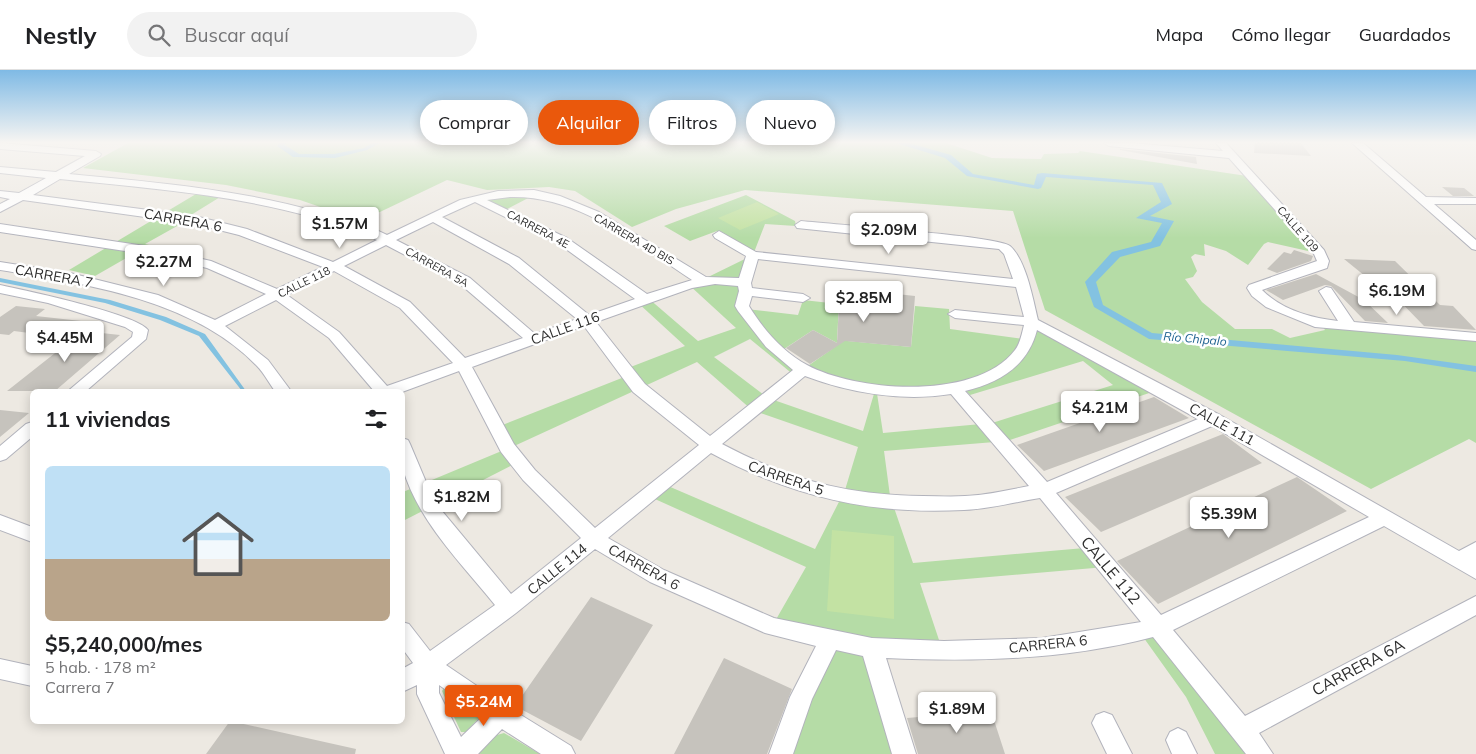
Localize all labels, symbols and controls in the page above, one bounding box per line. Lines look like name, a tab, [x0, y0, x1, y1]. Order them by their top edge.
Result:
search box	[127, 12, 477, 57]
text: Nestly	[25, 20, 97, 50]
icon: search	[145, 21, 173, 49]
text: Buscar aquí	[185, 23, 289, 47]
text: Mapa	[1155, 23, 1203, 46]
text: Cómo llegar	[1231, 23, 1331, 46]
text: Guardados	[1359, 23, 1451, 46]
chip: Comprar	[420, 100, 528, 145]
chip: Alquilar	[538, 100, 639, 145]
chip: Filtros	[649, 100, 736, 145]
chip: Nuevo	[746, 100, 835, 145]
street label: CALLE 109	[1274, 203, 1322, 255]
street label: CARRERA 6	[142, 204, 224, 236]
pin: $1.57M	[299, 206, 381, 249]
street label: CARRERA 4E	[504, 207, 572, 251]
street label: CARRERA 4D BIS	[591, 210, 677, 268]
pin: $2.09M	[848, 212, 930, 255]
text: $1.57M	[312, 213, 368, 233]
text: $2.09M	[861, 219, 917, 239]
pin: $2.27M	[123, 244, 205, 287]
street label: CARRERA 5A	[403, 244, 471, 290]
text: $2.27M	[136, 251, 192, 271]
street label: CARRERA 7	[13, 260, 95, 292]
street label: CALLE 118	[276, 263, 333, 301]
pin: $6.19M	[1356, 274, 1438, 316]
pin: $2.85M	[823, 280, 905, 323]
text: $6.19M	[1369, 280, 1425, 300]
text: $2.85M	[836, 287, 892, 307]
street label: CALLE 116	[528, 307, 602, 349]
pin: $4.45M	[24, 320, 106, 363]
text: $4.45M	[37, 327, 93, 347]
water label: Río Chipalo	[1163, 328, 1227, 349]
pin: $4.21M	[1059, 390, 1141, 433]
text: $4.21M	[1072, 397, 1128, 417]
street label: CALLE 111	[1186, 399, 1258, 449]
icon: filters	[362, 405, 390, 433]
text: 11 viviendas	[45, 406, 171, 432]
street label: CARRERA 5	[746, 457, 826, 499]
pin: $1.82M	[421, 480, 503, 522]
text: $1.82M	[434, 486, 490, 506]
pin: $5.39M	[1188, 496, 1270, 539]
icon: home	[173, 499, 263, 589]
text: $5.39M	[1201, 503, 1257, 523]
street label: CALLE 112	[1077, 532, 1145, 608]
street label: CALLE 114	[523, 539, 591, 599]
street label: CARRERA 6	[605, 540, 683, 594]
text: $5,240,000/mes	[45, 631, 203, 657]
street label: CARRERA 6	[1008, 631, 1088, 657]
street label: CARRERA 6A	[1308, 634, 1408, 700]
text: 5 hab. · 178 m²	[45, 657, 156, 677]
text: Carrera 7	[45, 677, 115, 697]
pin: $5.24M	[443, 684, 525, 727]
text: $5.24M	[456, 691, 512, 711]
pin: $1.89M	[916, 692, 998, 734]
text: $1.89M	[929, 698, 985, 718]

